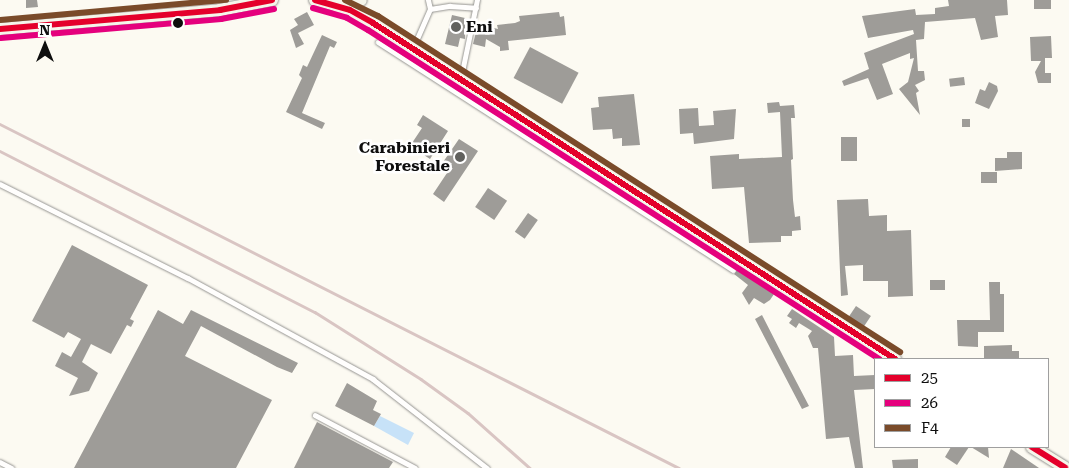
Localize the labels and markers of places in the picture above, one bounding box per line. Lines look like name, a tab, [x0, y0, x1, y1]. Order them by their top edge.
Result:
place label: Eni	[466, 17, 492, 37]
unlabelled marker	[173, 18, 183, 28]
marker: Eni	[450, 21, 462, 33]
place label: Carabinieri Forestale	[359, 138, 450, 176]
marker: Carabinieri Forestale	[454, 151, 466, 163]

